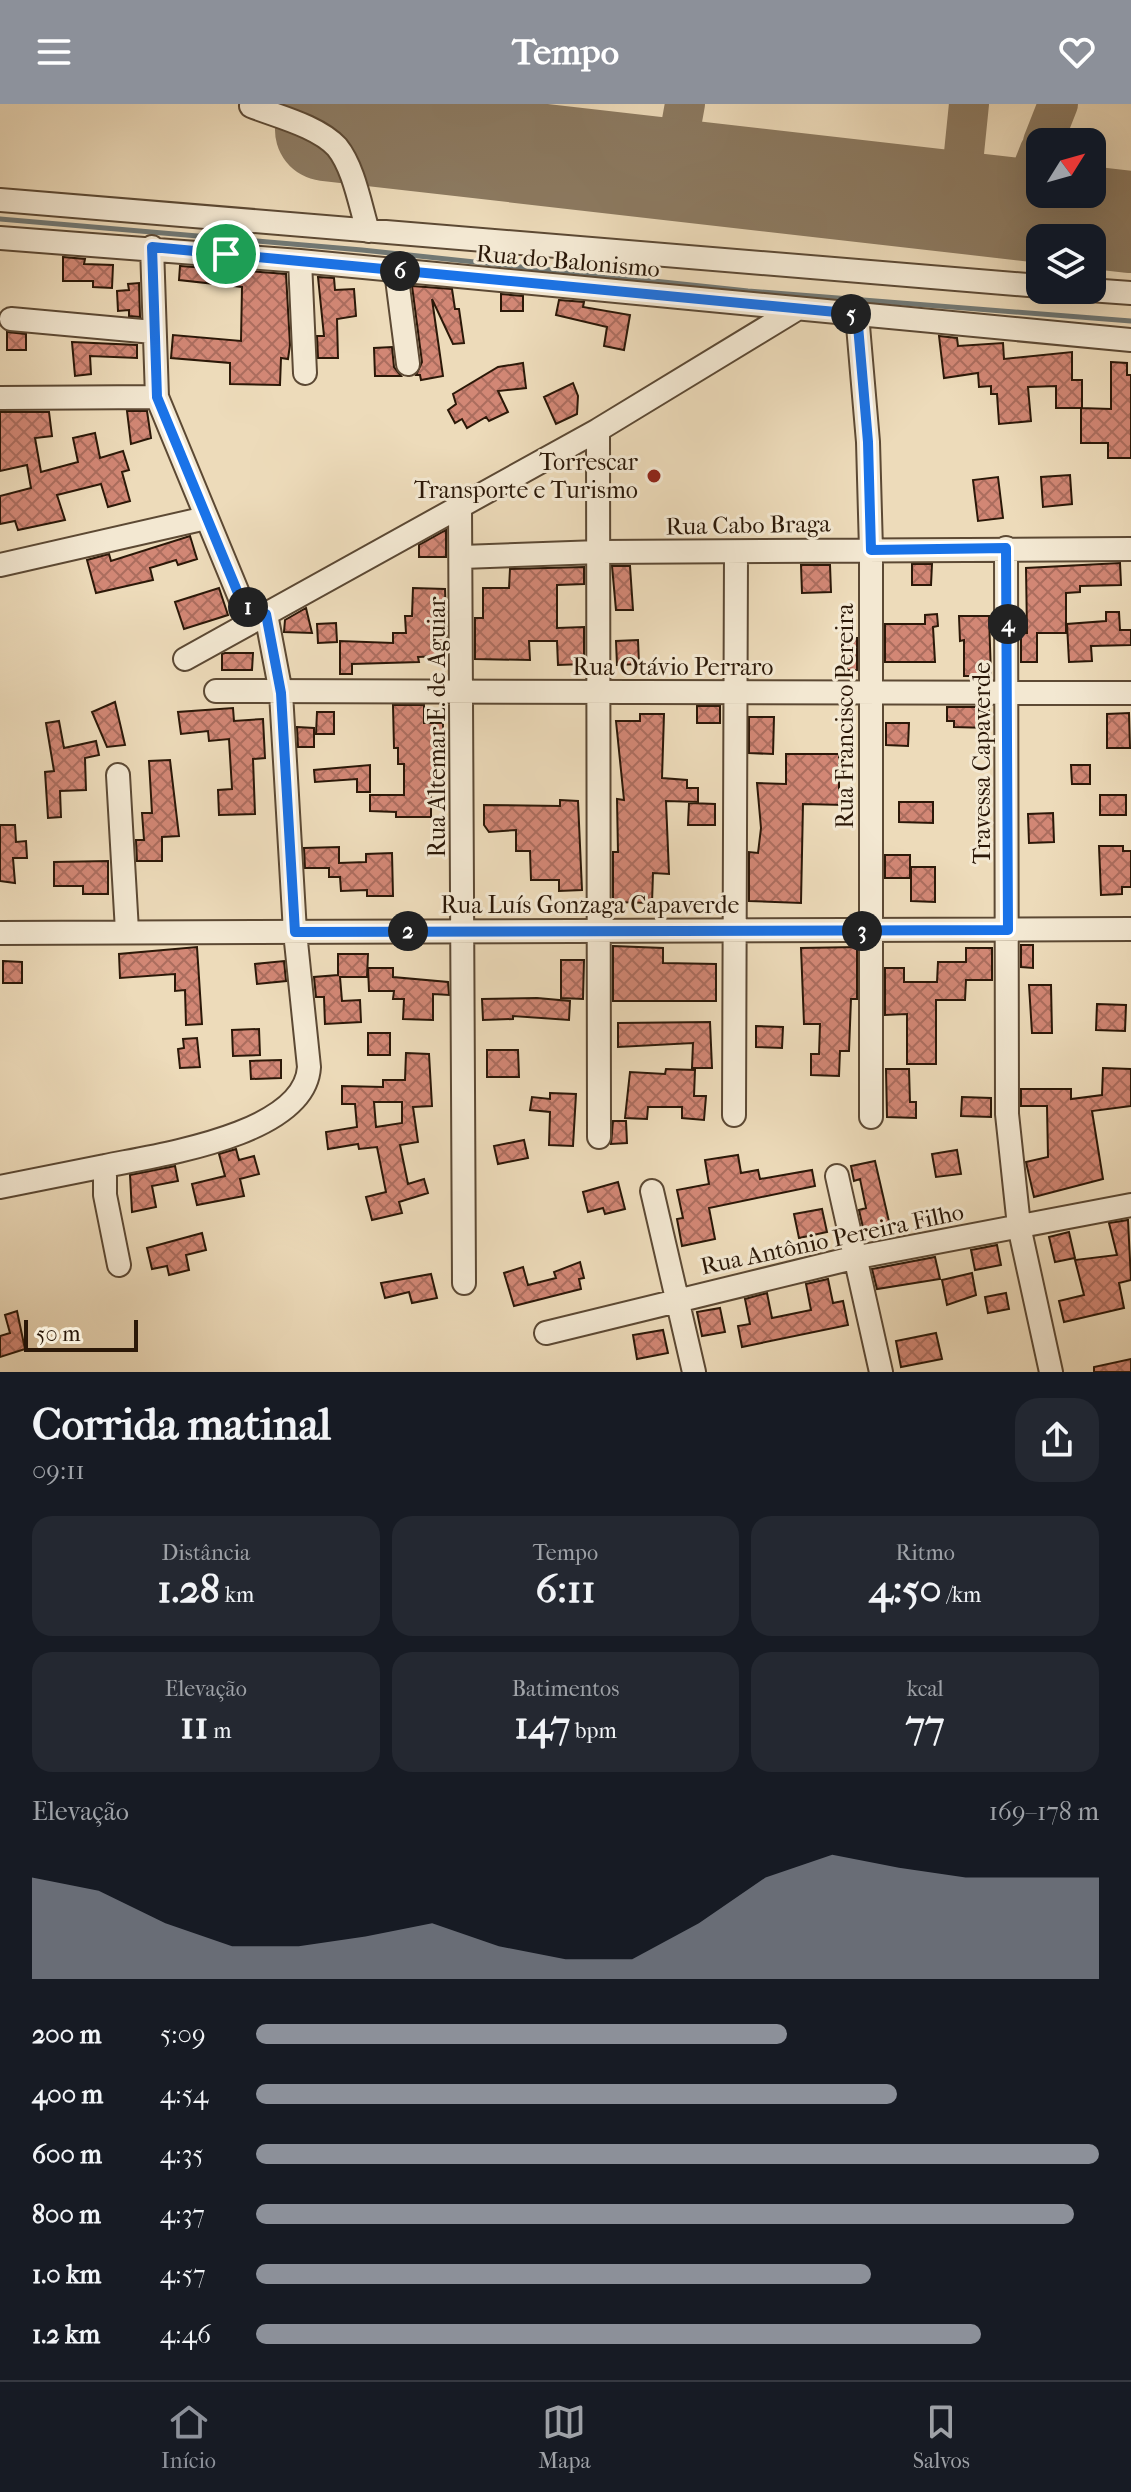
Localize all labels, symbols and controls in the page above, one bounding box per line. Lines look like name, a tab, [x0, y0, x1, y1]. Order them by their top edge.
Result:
icon: menu	[32, 30, 76, 74]
icon: heart	[1055, 30, 1099, 74]
text: Tempo	[512, 31, 619, 73]
north arrow	[1026, 128, 1106, 208]
map controls	[1026, 128, 1106, 304]
pin	[192, 220, 260, 288]
button: layers	[1026, 224, 1106, 304]
icon: arrive	[204, 232, 248, 276]
street label: Rua do Balonismo	[475, 239, 661, 283]
pin: 6	[380, 251, 420, 291]
text: 6	[394, 258, 406, 284]
pin: 5	[831, 294, 871, 334]
text: 5	[846, 301, 856, 327]
place label: Torrescar Transporte e Turismo	[414, 448, 639, 504]
marker: Torrescar Transporte e Turismo	[645, 467, 663, 485]
street label: Rua Cabo Braga	[665, 510, 832, 540]
pin: 1	[228, 587, 268, 627]
text: 1	[244, 594, 252, 620]
street label: Rua Altemar E. de Aguiar	[423, 596, 451, 858]
street label: Rua Francisco Pereira	[831, 602, 859, 829]
pin: 4	[988, 604, 1028, 644]
text: 4	[1002, 611, 1015, 637]
street label: Rua Otávio Perraro	[573, 653, 773, 681]
street label: Travessa Capaverde	[968, 662, 996, 864]
street label: Rua Luís Gonzaga Capaverde	[441, 891, 740, 919]
pin: 2	[388, 911, 428, 951]
pin: 3	[842, 911, 882, 951]
text: 2	[402, 918, 414, 944]
text: 3	[857, 918, 867, 944]
street label: Rua Antônio Pereira Filho	[698, 1197, 966, 1281]
scale bar	[24, 1316, 138, 1352]
text: 50 m	[36, 1321, 81, 1347]
button: share	[1015, 1398, 1099, 1482]
text: Corrida matinal	[32, 1399, 331, 1450]
text: 09:11	[32, 1455, 85, 1486]
text: Distância	[162, 1540, 250, 1566]
text: Tempo	[533, 1540, 598, 1566]
text: Ritmo	[895, 1540, 955, 1566]
text: 1.28	[157, 1566, 220, 1612]
text: 6:11	[536, 1566, 595, 1612]
text: 4:50	[869, 1566, 942, 1612]
text: km	[220, 1582, 254, 1608]
text: /km	[942, 1582, 981, 1608]
text: Elevação	[165, 1676, 247, 1702]
text: Batimentos	[512, 1676, 619, 1702]
text: kcal	[907, 1676, 944, 1702]
text: 11	[180, 1702, 209, 1748]
text: 147	[514, 1702, 570, 1748]
text: 77	[906, 1702, 944, 1748]
text: m	[209, 1718, 232, 1744]
text: bpm	[570, 1718, 617, 1744]
text: Elevação	[32, 1796, 129, 1827]
text: 169–178 m	[989, 1796, 1099, 1827]
text: 200 m	[32, 2019, 101, 2050]
text: 5:09	[160, 2019, 206, 2050]
text: 400 m	[32, 2079, 103, 2110]
text: 4:54	[160, 2079, 208, 2110]
text: 600 m	[32, 2139, 102, 2170]
text: 4:35	[160, 2139, 204, 2170]
text: 800 m	[32, 2199, 101, 2230]
text: 4:37	[160, 2199, 205, 2230]
text: 1.0 km	[32, 2259, 101, 2290]
text: 4:57	[160, 2259, 205, 2290]
text: 1.2 km	[32, 2319, 100, 2350]
text: 4:46	[160, 2319, 211, 2350]
tab: Início	[161, 2400, 216, 2474]
tab: Mapa	[538, 2400, 591, 2474]
tab: Salvos	[913, 2400, 970, 2474]

